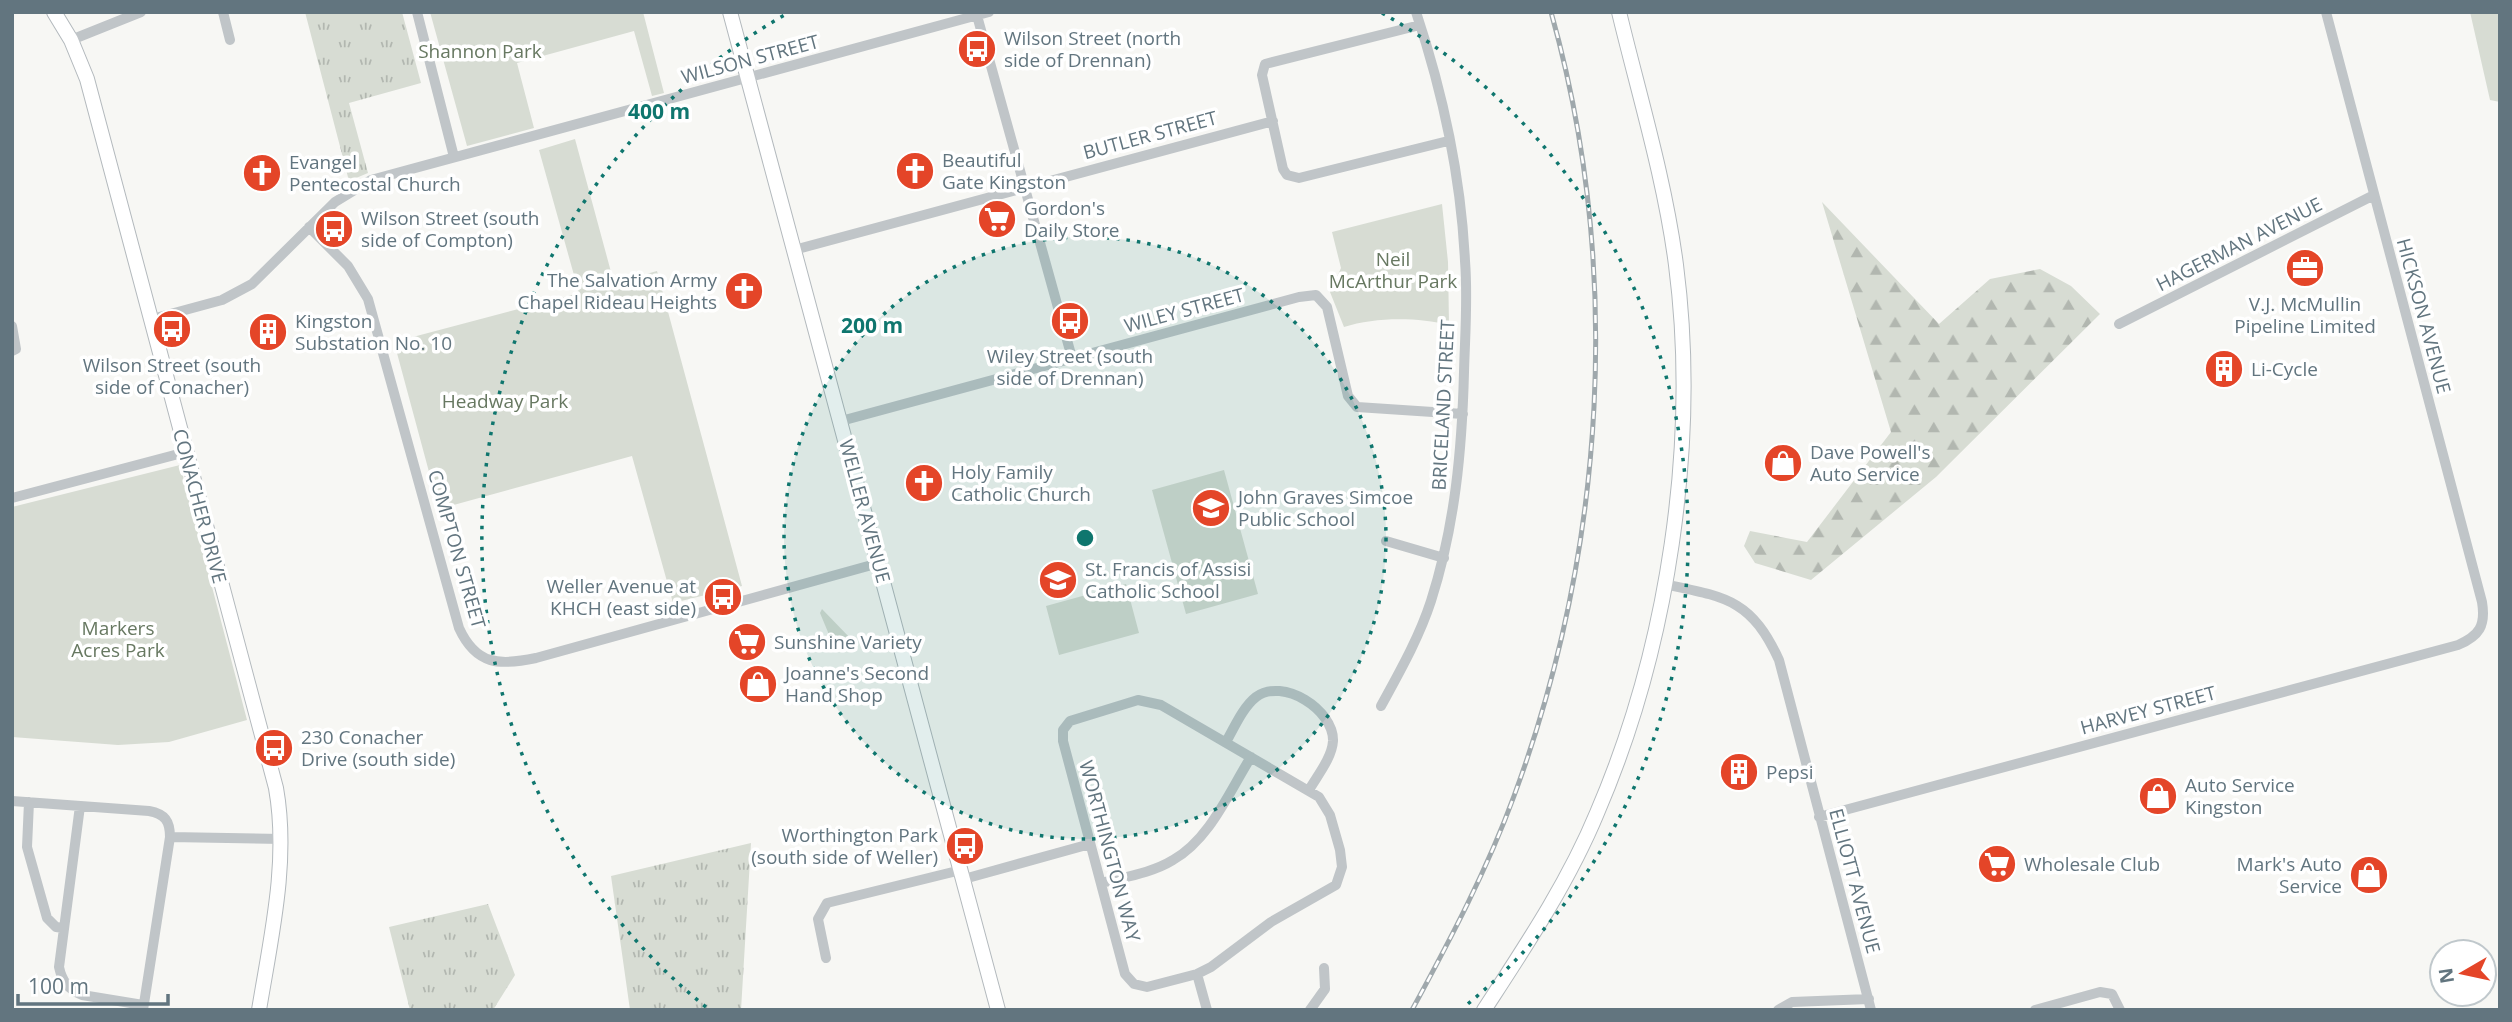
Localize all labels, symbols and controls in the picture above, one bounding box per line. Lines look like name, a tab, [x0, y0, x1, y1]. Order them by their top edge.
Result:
place label: Wilson Street (north side of Drennan)	[1004, 25, 1181, 73]
street label: WILSON STREET	[678, 28, 822, 90]
bus stop icon: Wilson Street (north side of Drennan)	[956, 28, 998, 70]
park label: Shannon Park	[418, 38, 542, 64]
text: 400 m	[628, 97, 690, 125]
street label: BUTLER STREET	[1080, 104, 1220, 165]
place label: Beautiful Gate Kingston	[942, 147, 1066, 195]
place label: Evangel Pentecostal Church	[289, 149, 461, 197]
church icon: Beautiful Gate Kingston	[894, 150, 936, 192]
church icon: Evangel Pentecostal Church	[241, 152, 283, 194]
street label: HAGERMAN AVENUE	[2152, 191, 2326, 297]
place label: Gordon's Daily Store	[1024, 195, 1119, 243]
supermarket icon: Gordon's Daily Store	[976, 198, 1018, 240]
place label: Wilson Street (south side of Compton)	[361, 205, 539, 253]
bus stop icon: Wilson Street (south side of Compton)	[313, 208, 355, 250]
street label: HICKSON AVENUE	[2391, 235, 2457, 397]
park label: Neil McArthur Park	[1329, 246, 1457, 294]
office icon: V.J. McMullin Pipeline Limited	[2284, 247, 2326, 289]
place label: The Salvation Army Chapel Rideau Heights	[518, 267, 717, 315]
church icon: The Salvation Army Chapel Rideau Heights	[723, 270, 765, 312]
street label: WILEY STREET	[1121, 281, 1247, 338]
place label: V.J. McMullin Pipeline Limited	[2234, 291, 2376, 339]
bus stop icon: Wiley Street (south side of Drennan)	[1049, 300, 1091, 342]
bus stop icon: Wilson Street (south side of Conacher)	[151, 308, 193, 350]
place label: Kingston Substation No. 10	[295, 308, 452, 356]
building icon: Kingston Substation No. 10	[247, 311, 289, 353]
text: 200 m	[841, 311, 903, 339]
street label: BRICELAND STREET	[1426, 318, 1460, 491]
place label: Wiley Street (south side of Drennan)	[987, 343, 1153, 391]
building icon: Li-Cycle	[2203, 348, 2245, 390]
place label: Wilson Street (south side of Conacher)	[83, 352, 261, 400]
place label: Li-Cycle	[2251, 356, 2318, 382]
park label: Headway Park	[442, 388, 568, 414]
street label: CONACHER DRIVE	[167, 426, 233, 586]
street label: WELLER AVENUE	[833, 436, 897, 586]
place label: Dave Powell's Auto Service	[1810, 439, 1931, 487]
shop icon: Dave Powell's Auto Service	[1762, 442, 1804, 484]
place label: Holy Family Catholic Church	[951, 459, 1091, 507]
church icon: Holy Family Catholic Church	[903, 462, 945, 504]
street label: COMPTON STREET	[422, 467, 492, 632]
place label: John Graves Simcoe Public School	[1236, 484, 1413, 532]
school or university icon: John Graves Simcoe Public School	[1190, 487, 1232, 529]
centre of rings	[1073, 526, 1097, 550]
place label: St. Francis of Assisi Catholic School	[1085, 556, 1251, 604]
school or university icon: St. Francis of Assisi Catholic School	[1037, 559, 1079, 601]
place label: Weller Avenue at KHCH (east side)	[546, 573, 696, 621]
bus stop icon: Weller Avenue at KHCH (east side)	[702, 576, 744, 618]
park label: Markers Acres Park	[71, 615, 165, 663]
supermarket icon: Sunshine Variety	[726, 621, 768, 663]
place label: Sunshine Variety	[774, 629, 922, 655]
place label: Joanne's Second Hand Shop	[783, 660, 929, 708]
shop icon: Joanne's Second Hand Shop	[737, 663, 779, 705]
street label: HARVEY STREET	[2077, 679, 2219, 741]
place label: 230 Conacher Drive (south side)	[301, 724, 455, 772]
bus stop icon: 230 Conacher Drive (south side)	[253, 727, 295, 769]
building icon: Pepsi	[1718, 751, 1760, 793]
street label: WORTHINGTON WAY	[1073, 758, 1147, 945]
place label: Pepsi	[1766, 759, 1814, 785]
place label: Auto Service Kingston	[2185, 772, 2295, 820]
shop icon: Auto Service Kingston	[2137, 775, 2179, 817]
street label: ELLIOTT AVENUE	[1823, 806, 1887, 956]
place label: Worthington Park (south side of Weller)	[751, 822, 938, 870]
bus stop icon: Worthington Park (south side of Weller)	[944, 825, 986, 867]
supermarket icon: Wholesale Club	[1976, 843, 2018, 885]
place label: Wholesale Club	[2024, 851, 2160, 877]
place label: Mark's Auto Service	[2237, 851, 2342, 899]
shop icon: Mark's Auto Service	[2348, 854, 2390, 896]
north arrow	[2428, 938, 2498, 1008]
scale bar	[18, 962, 168, 1006]
text: N	[2432, 966, 2460, 985]
text: 100 m	[28, 972, 89, 1000]

